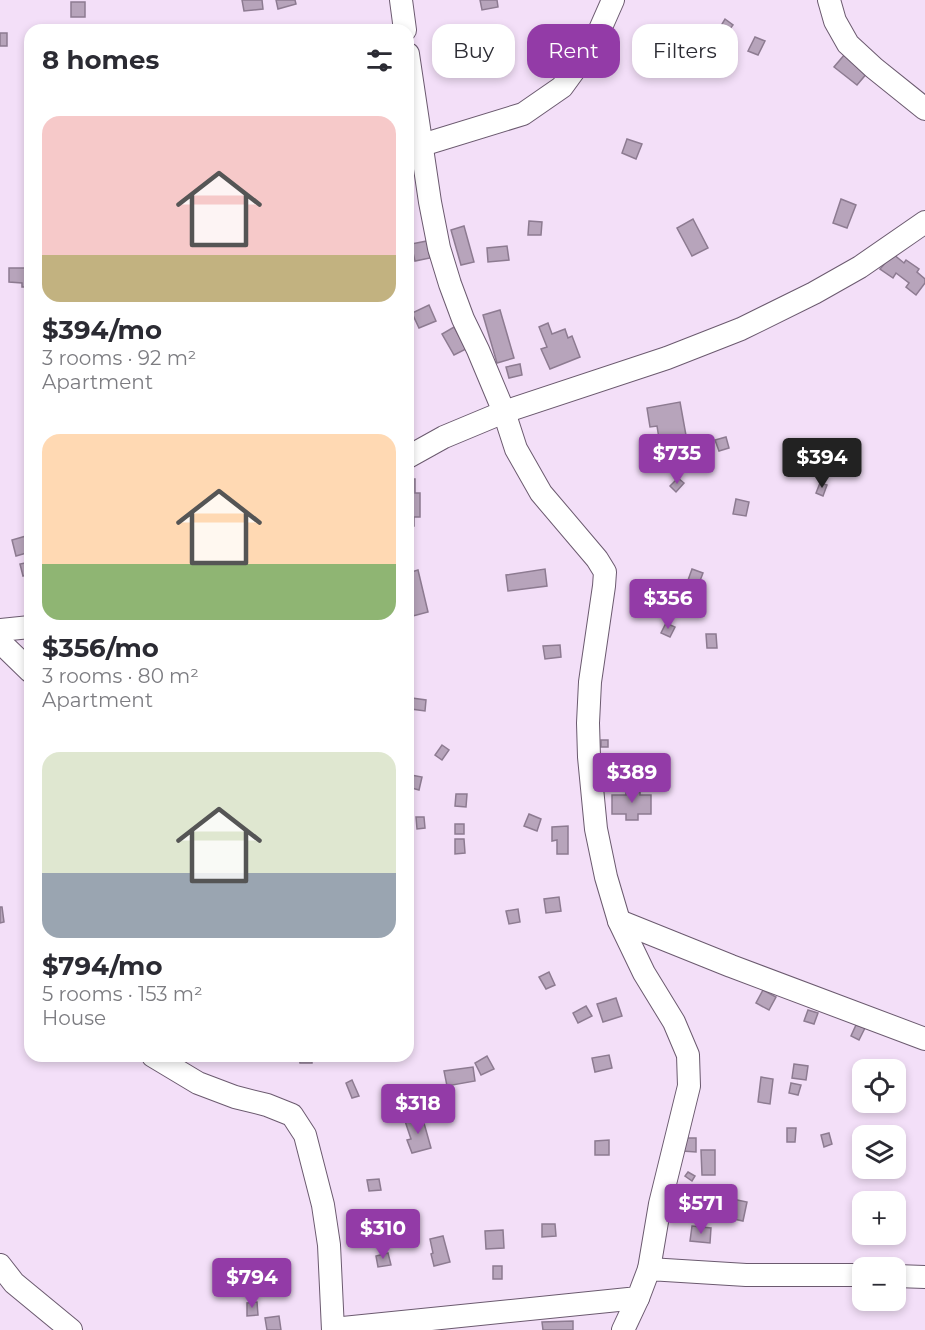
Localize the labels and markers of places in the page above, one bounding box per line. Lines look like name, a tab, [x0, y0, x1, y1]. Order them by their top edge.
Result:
pin: $735	[641, 434, 713, 485]
pin: $394	[786, 438, 858, 489]
pin: $356	[632, 579, 704, 630]
pin: $389	[596, 753, 668, 804]
pin: $318	[382, 1084, 454, 1135]
pin: $571	[665, 1184, 737, 1235]
pin: $310	[347, 1209, 419, 1260]
pin: $794	[216, 1258, 288, 1309]

